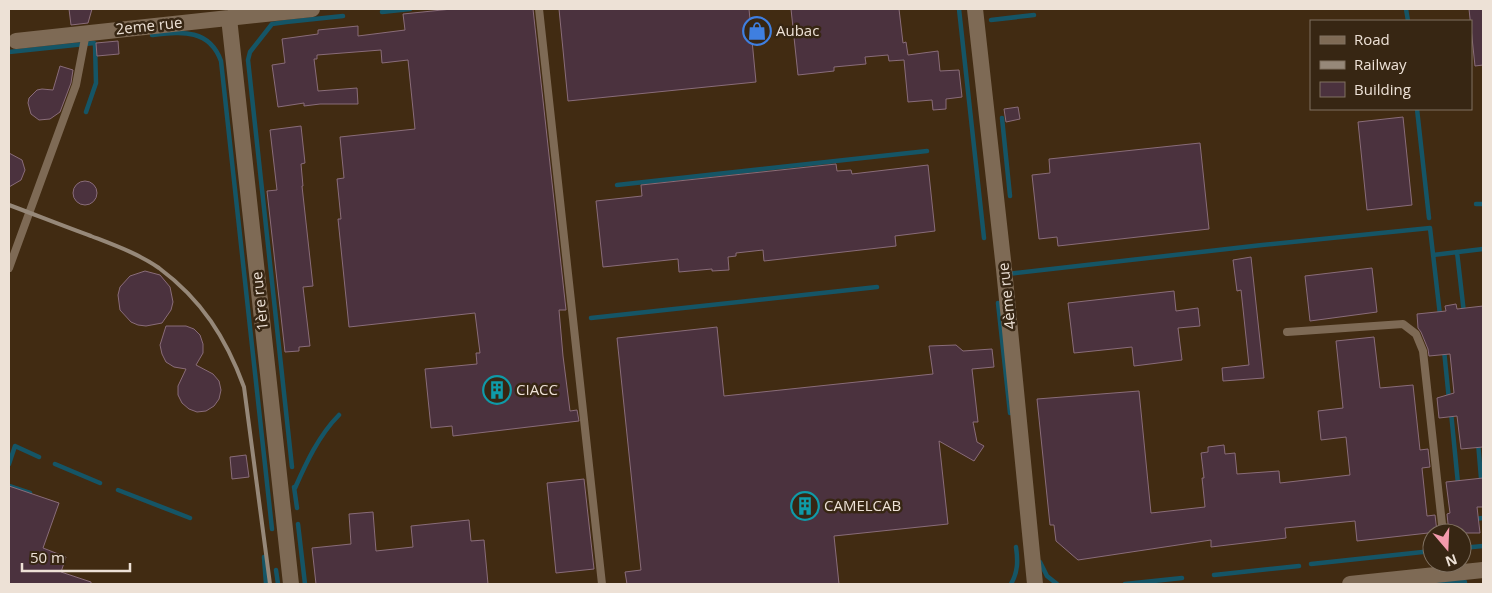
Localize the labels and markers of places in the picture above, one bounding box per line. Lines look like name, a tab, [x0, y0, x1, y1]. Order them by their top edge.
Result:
shop icon: Aubac	[742, 16, 772, 46]
place label: Aubac	[776, 20, 819, 40]
building icon: CIACC	[482, 375, 512, 405]
place label: CIACC	[516, 379, 558, 399]
building icon: CAMELCAB	[790, 491, 820, 521]
place label: CAMELCAB	[824, 495, 901, 515]

